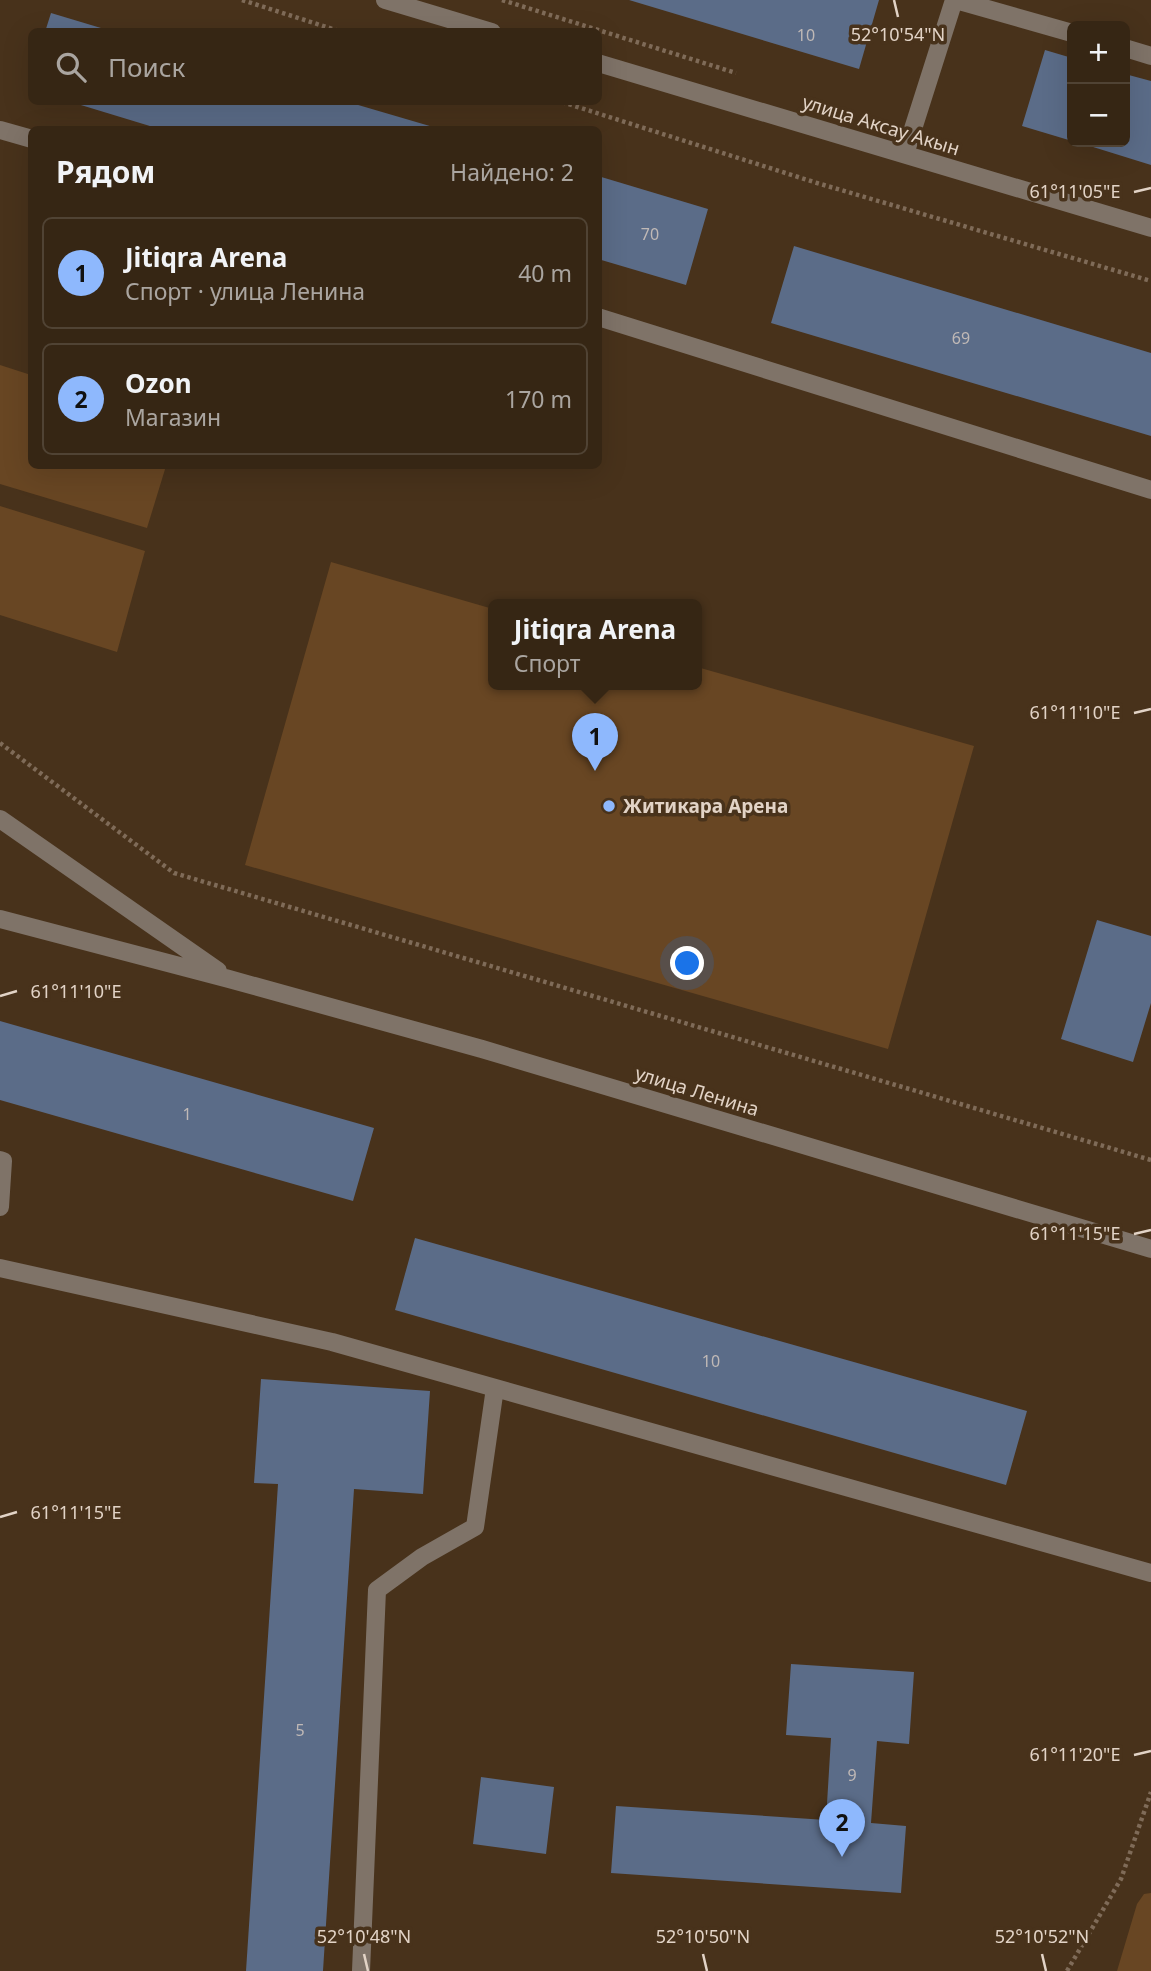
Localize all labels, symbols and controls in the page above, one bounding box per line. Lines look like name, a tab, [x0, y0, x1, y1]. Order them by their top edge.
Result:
map controls	[1067, 21, 1130, 147]
button: +	[1067, 21, 1130, 84]
text: 52°10'54"N	[851, 22, 945, 46]
house number: 10	[797, 24, 815, 46]
search box	[28, 28, 602, 105]
icon: search	[52, 48, 90, 86]
text: Поиск	[108, 49, 185, 85]
button: −	[1067, 84, 1130, 147]
street label: улица Аксау Акын	[799, 89, 963, 161]
text: Рядом	[56, 151, 155, 192]
text: Найдено: 2	[450, 156, 574, 188]
text: 61°11'05"E	[1030, 179, 1120, 203]
house number: 70	[641, 223, 659, 245]
text: Jitiqra Arena	[125, 239, 287, 275]
text: 1	[74, 257, 88, 289]
text: 40 m	[518, 257, 572, 289]
text: Спорт · улица Ленина	[125, 275, 365, 307]
house number: 69	[952, 327, 970, 349]
text: Ozon	[125, 365, 192, 401]
text: 2	[74, 383, 88, 415]
text: 170 m	[505, 383, 572, 415]
text: Магазин	[125, 401, 221, 433]
popup	[488, 599, 702, 690]
text: Jitiqra Arena	[514, 611, 676, 647]
text: Спорт	[514, 647, 581, 679]
text: 61°11'10"E	[1030, 700, 1120, 724]
pin: 1	[572, 713, 618, 771]
place label: Житикара Арена	[623, 793, 788, 819]
marker: Житикара Арена	[601, 798, 617, 814]
your location	[670, 946, 704, 980]
text: 61°11'10"E	[31, 979, 121, 1003]
street label: улица Ленина	[632, 1060, 762, 1122]
house number: 1	[182, 1103, 192, 1125]
text: 61°11'15"E	[1030, 1221, 1120, 1245]
house number: 10	[702, 1350, 720, 1372]
text: 61°11'15"E	[31, 1500, 121, 1524]
house number: 5	[295, 1719, 305, 1741]
text: 61°11'20"E	[1030, 1742, 1120, 1766]
house number: 9	[847, 1764, 857, 1786]
pin: 2	[819, 1799, 865, 1857]
text: 52°10'48"N	[317, 1924, 411, 1948]
text: 52°10'50"N	[656, 1924, 750, 1948]
text: 52°10'52"N	[995, 1924, 1089, 1948]

